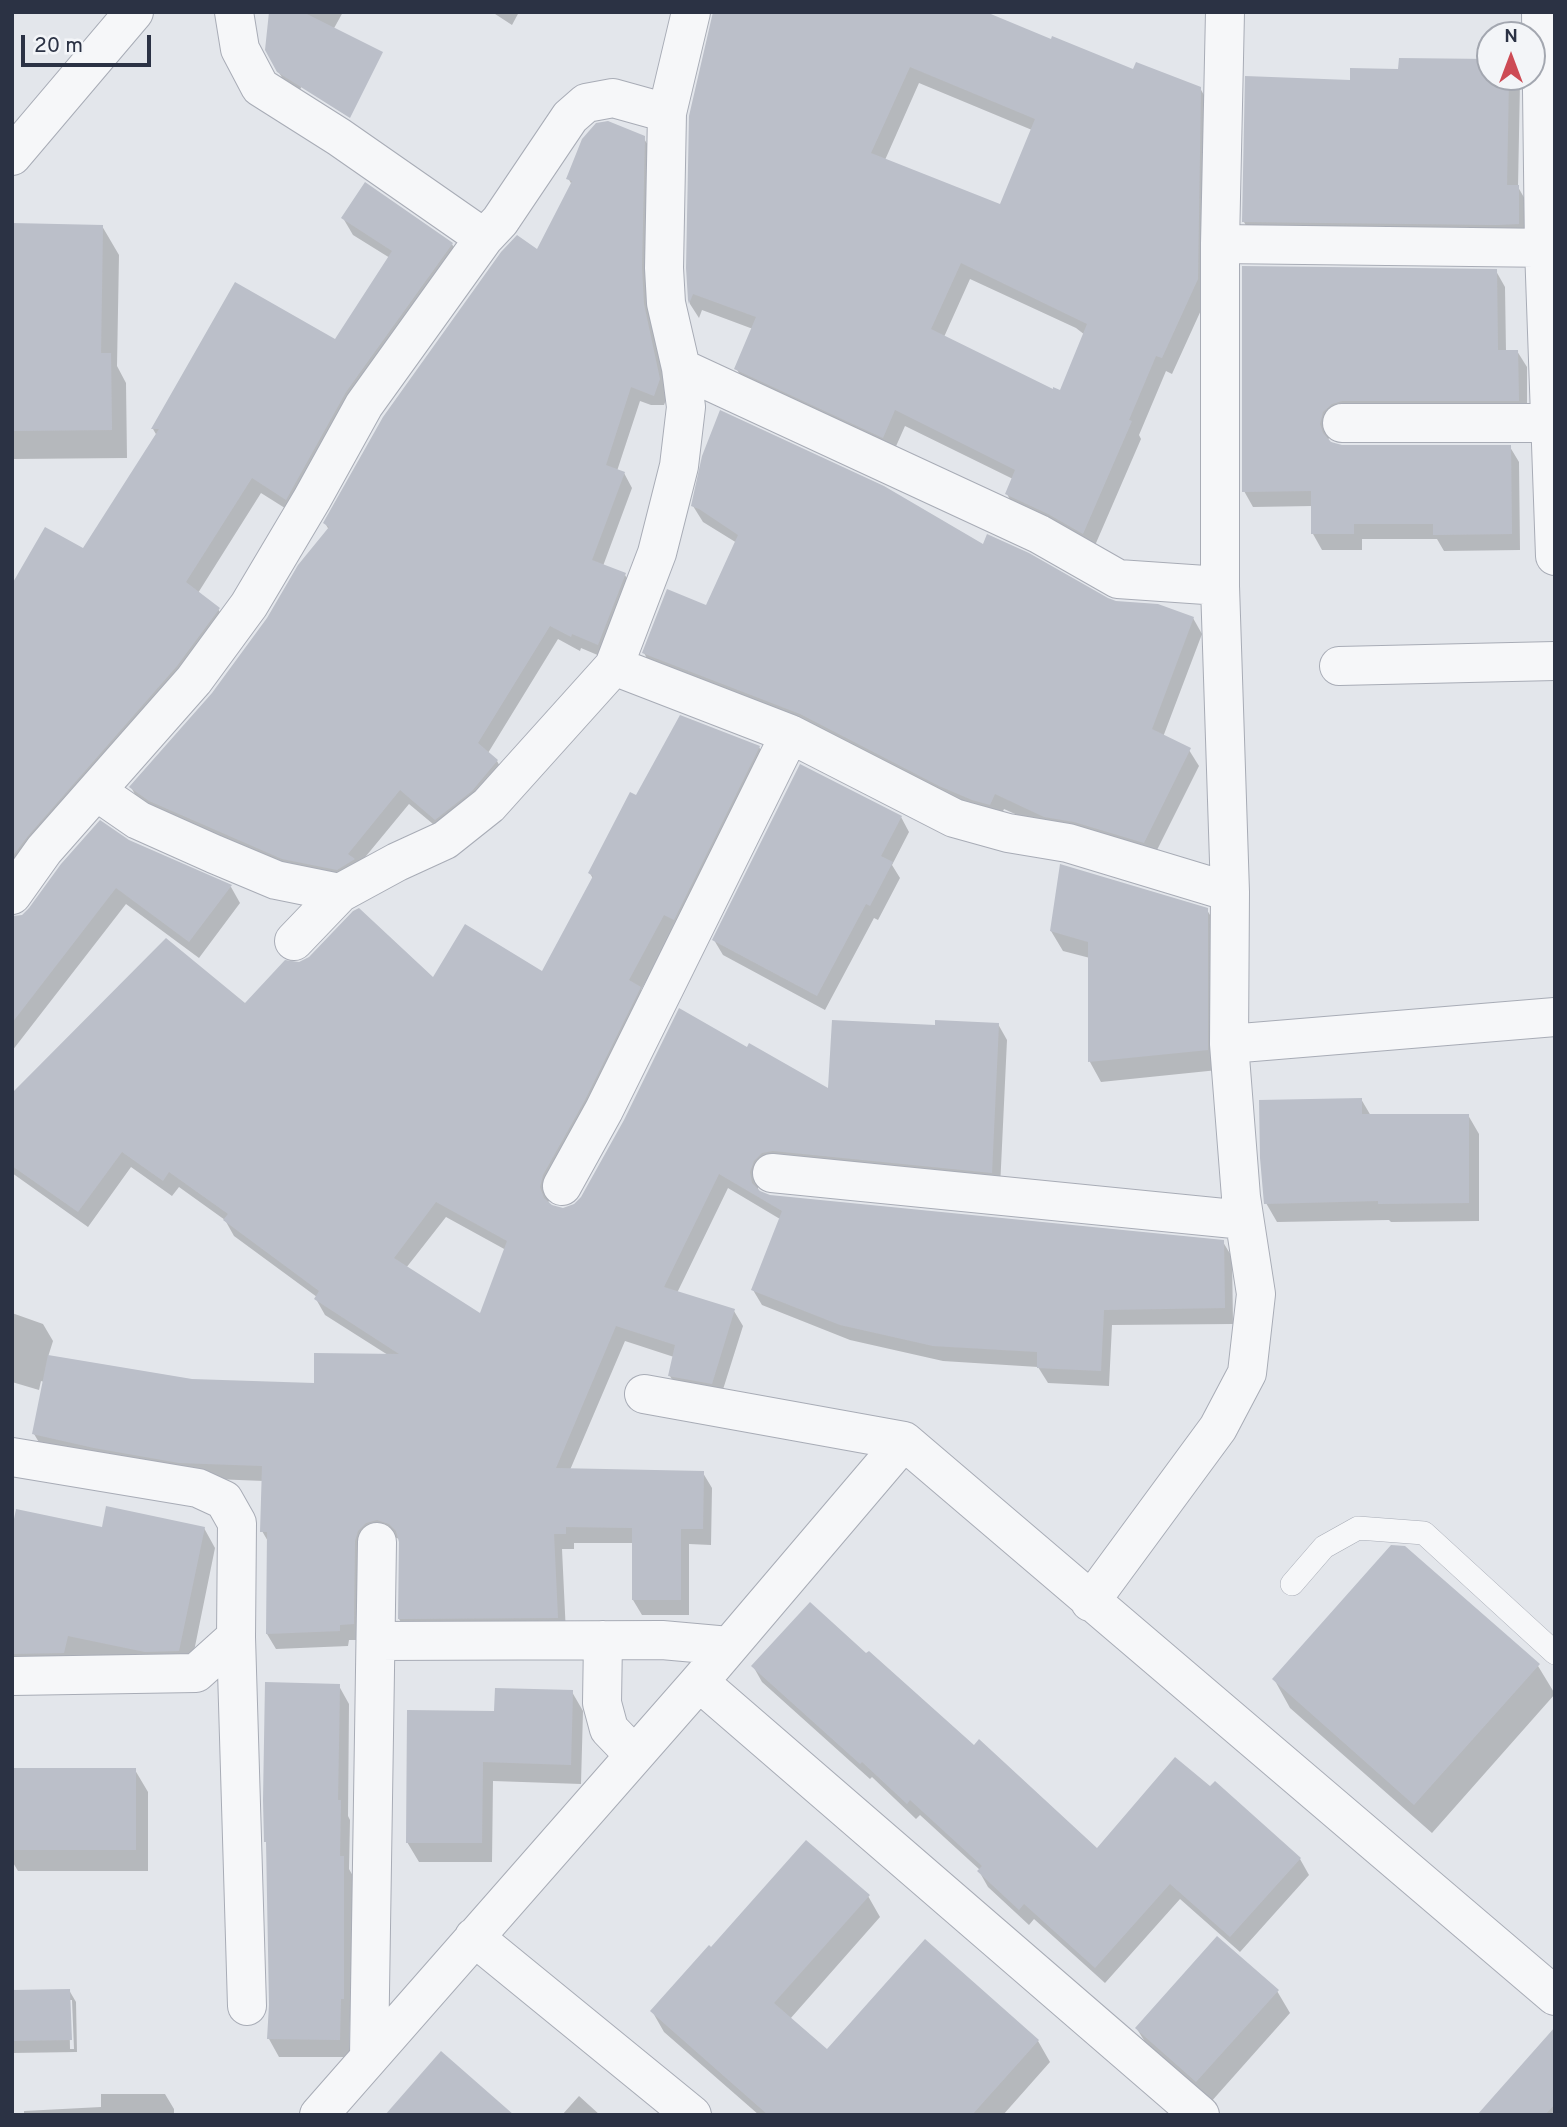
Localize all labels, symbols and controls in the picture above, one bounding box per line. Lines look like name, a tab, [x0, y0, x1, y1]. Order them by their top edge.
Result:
scale bar	[24, 21, 154, 65]
north arrow	[1476, 21, 1546, 91]
text: N	[1504, 25, 1518, 49]
text: 20 m	[34, 33, 83, 60]

